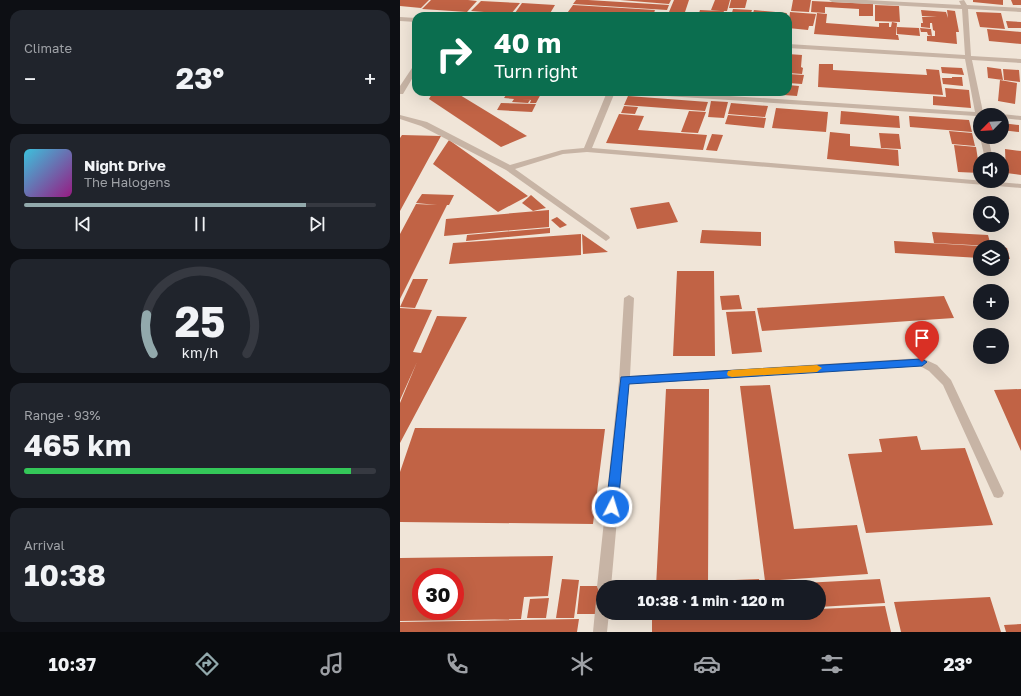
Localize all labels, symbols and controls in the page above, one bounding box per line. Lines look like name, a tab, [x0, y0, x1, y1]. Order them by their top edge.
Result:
text: 40 m	[494, 26, 561, 59]
icon: right	[428, 28, 480, 80]
text: Climate	[24, 40, 72, 56]
text: 23°	[176, 60, 224, 96]
text: Turn right	[494, 60, 578, 82]
text: −	[24, 65, 36, 92]
text: +	[364, 65, 376, 92]
north arrow	[973, 108, 1009, 144]
map controls	[973, 108, 1009, 364]
button: sound	[973, 152, 1009, 188]
text: Night Drive	[84, 156, 166, 174]
text: The Halogens	[84, 174, 170, 190]
button: search	[973, 196, 1009, 232]
icon: previous	[72, 213, 94, 235]
icon: pause	[189, 213, 211, 235]
icon: next	[306, 213, 328, 235]
button: layers	[973, 240, 1009, 276]
button: +	[973, 284, 1009, 320]
text: 25	[175, 296, 225, 346]
pin	[905, 321, 939, 362]
icon: arrive	[911, 327, 933, 349]
button: −	[973, 328, 1009, 364]
text: km/h	[182, 344, 218, 361]
text: Range · 93%	[24, 407, 100, 423]
text: 465 km	[24, 427, 131, 463]
position arrow	[591, 486, 633, 528]
text: Arrival	[24, 537, 65, 553]
text: 10:38	[24, 557, 106, 593]
speed limit sign: 30	[412, 568, 464, 620]
text: 10:38 · 1 min · 120 m	[638, 591, 784, 609]
icon: directions	[193, 650, 221, 678]
icon: music	[318, 650, 346, 678]
icon: phone	[443, 650, 471, 678]
icon: climate	[568, 650, 596, 678]
icon: car	[693, 650, 721, 678]
icon: filters	[818, 650, 846, 678]
text: 10:37	[49, 653, 96, 675]
text: 23°	[943, 653, 972, 675]

